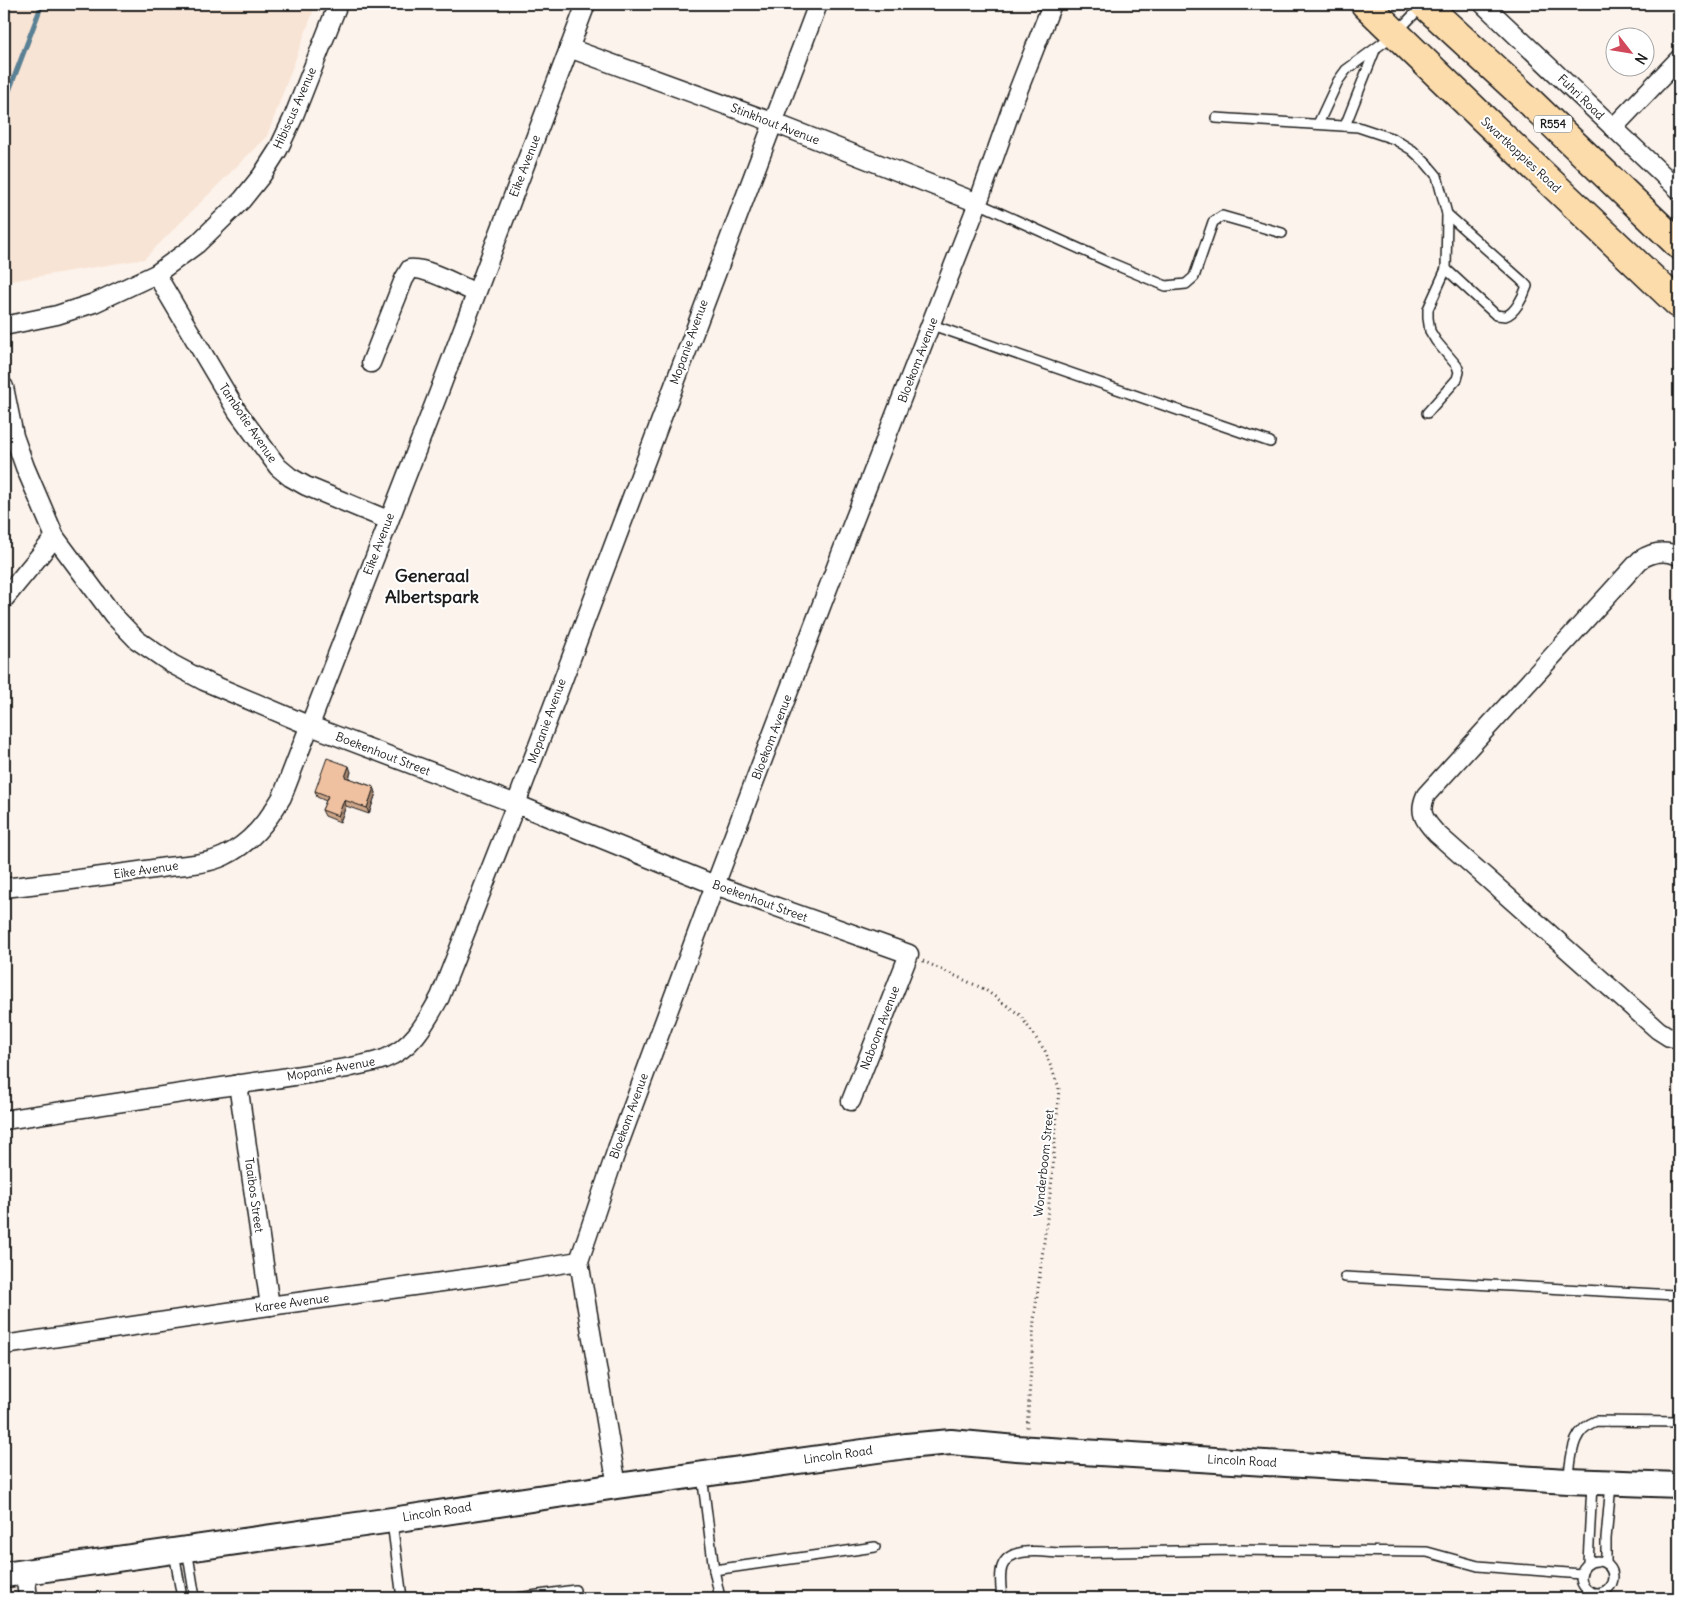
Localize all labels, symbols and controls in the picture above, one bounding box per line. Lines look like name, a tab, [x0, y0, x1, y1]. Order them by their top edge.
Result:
north arrow	[1606, 28, 1656, 78]
text: N	[1631, 50, 1651, 67]
street label: Hibiscus Avenue	[270, 65, 319, 151]
street label: Fuhri Road	[1555, 71, 1608, 122]
street label: Stinkhout Avenue	[729, 100, 822, 147]
street label: Swartkoppies Road	[1478, 114, 1564, 196]
road number: R554	[1534, 116, 1572, 132]
street label: Eike Avenue	[506, 133, 543, 199]
street label: Mopanie Avenue	[666, 297, 711, 386]
street label: Bloekom Avenue	[894, 315, 941, 405]
street label: Tambotie Avenue	[216, 380, 280, 465]
street label: Eike Avenue	[360, 511, 397, 577]
district label: Generaal Albertspark	[385, 564, 479, 608]
street label: Mopanie Avenue	[524, 676, 569, 765]
street label: Bloekom Avenue	[748, 692, 795, 782]
street label: Boekenhout Street	[334, 729, 433, 778]
street label: Eike Avenue	[113, 858, 179, 881]
street label: Boekenhout Street	[711, 876, 810, 925]
street label: Naboom Avenue	[857, 984, 902, 1072]
street label: Mopanie Avenue	[286, 1053, 376, 1084]
street label: Bloekom Avenue	[606, 1071, 651, 1161]
street label: Wonderboom Street	[1030, 1108, 1057, 1217]
street label: Taaibos Street	[242, 1156, 267, 1233]
street label: Karee Avenue	[254, 1290, 330, 1315]
street label: Lincoln Road	[802, 1442, 873, 1467]
street label: Lincoln Road	[1207, 1451, 1277, 1470]
street label: Lincoln Road	[401, 1499, 472, 1524]

